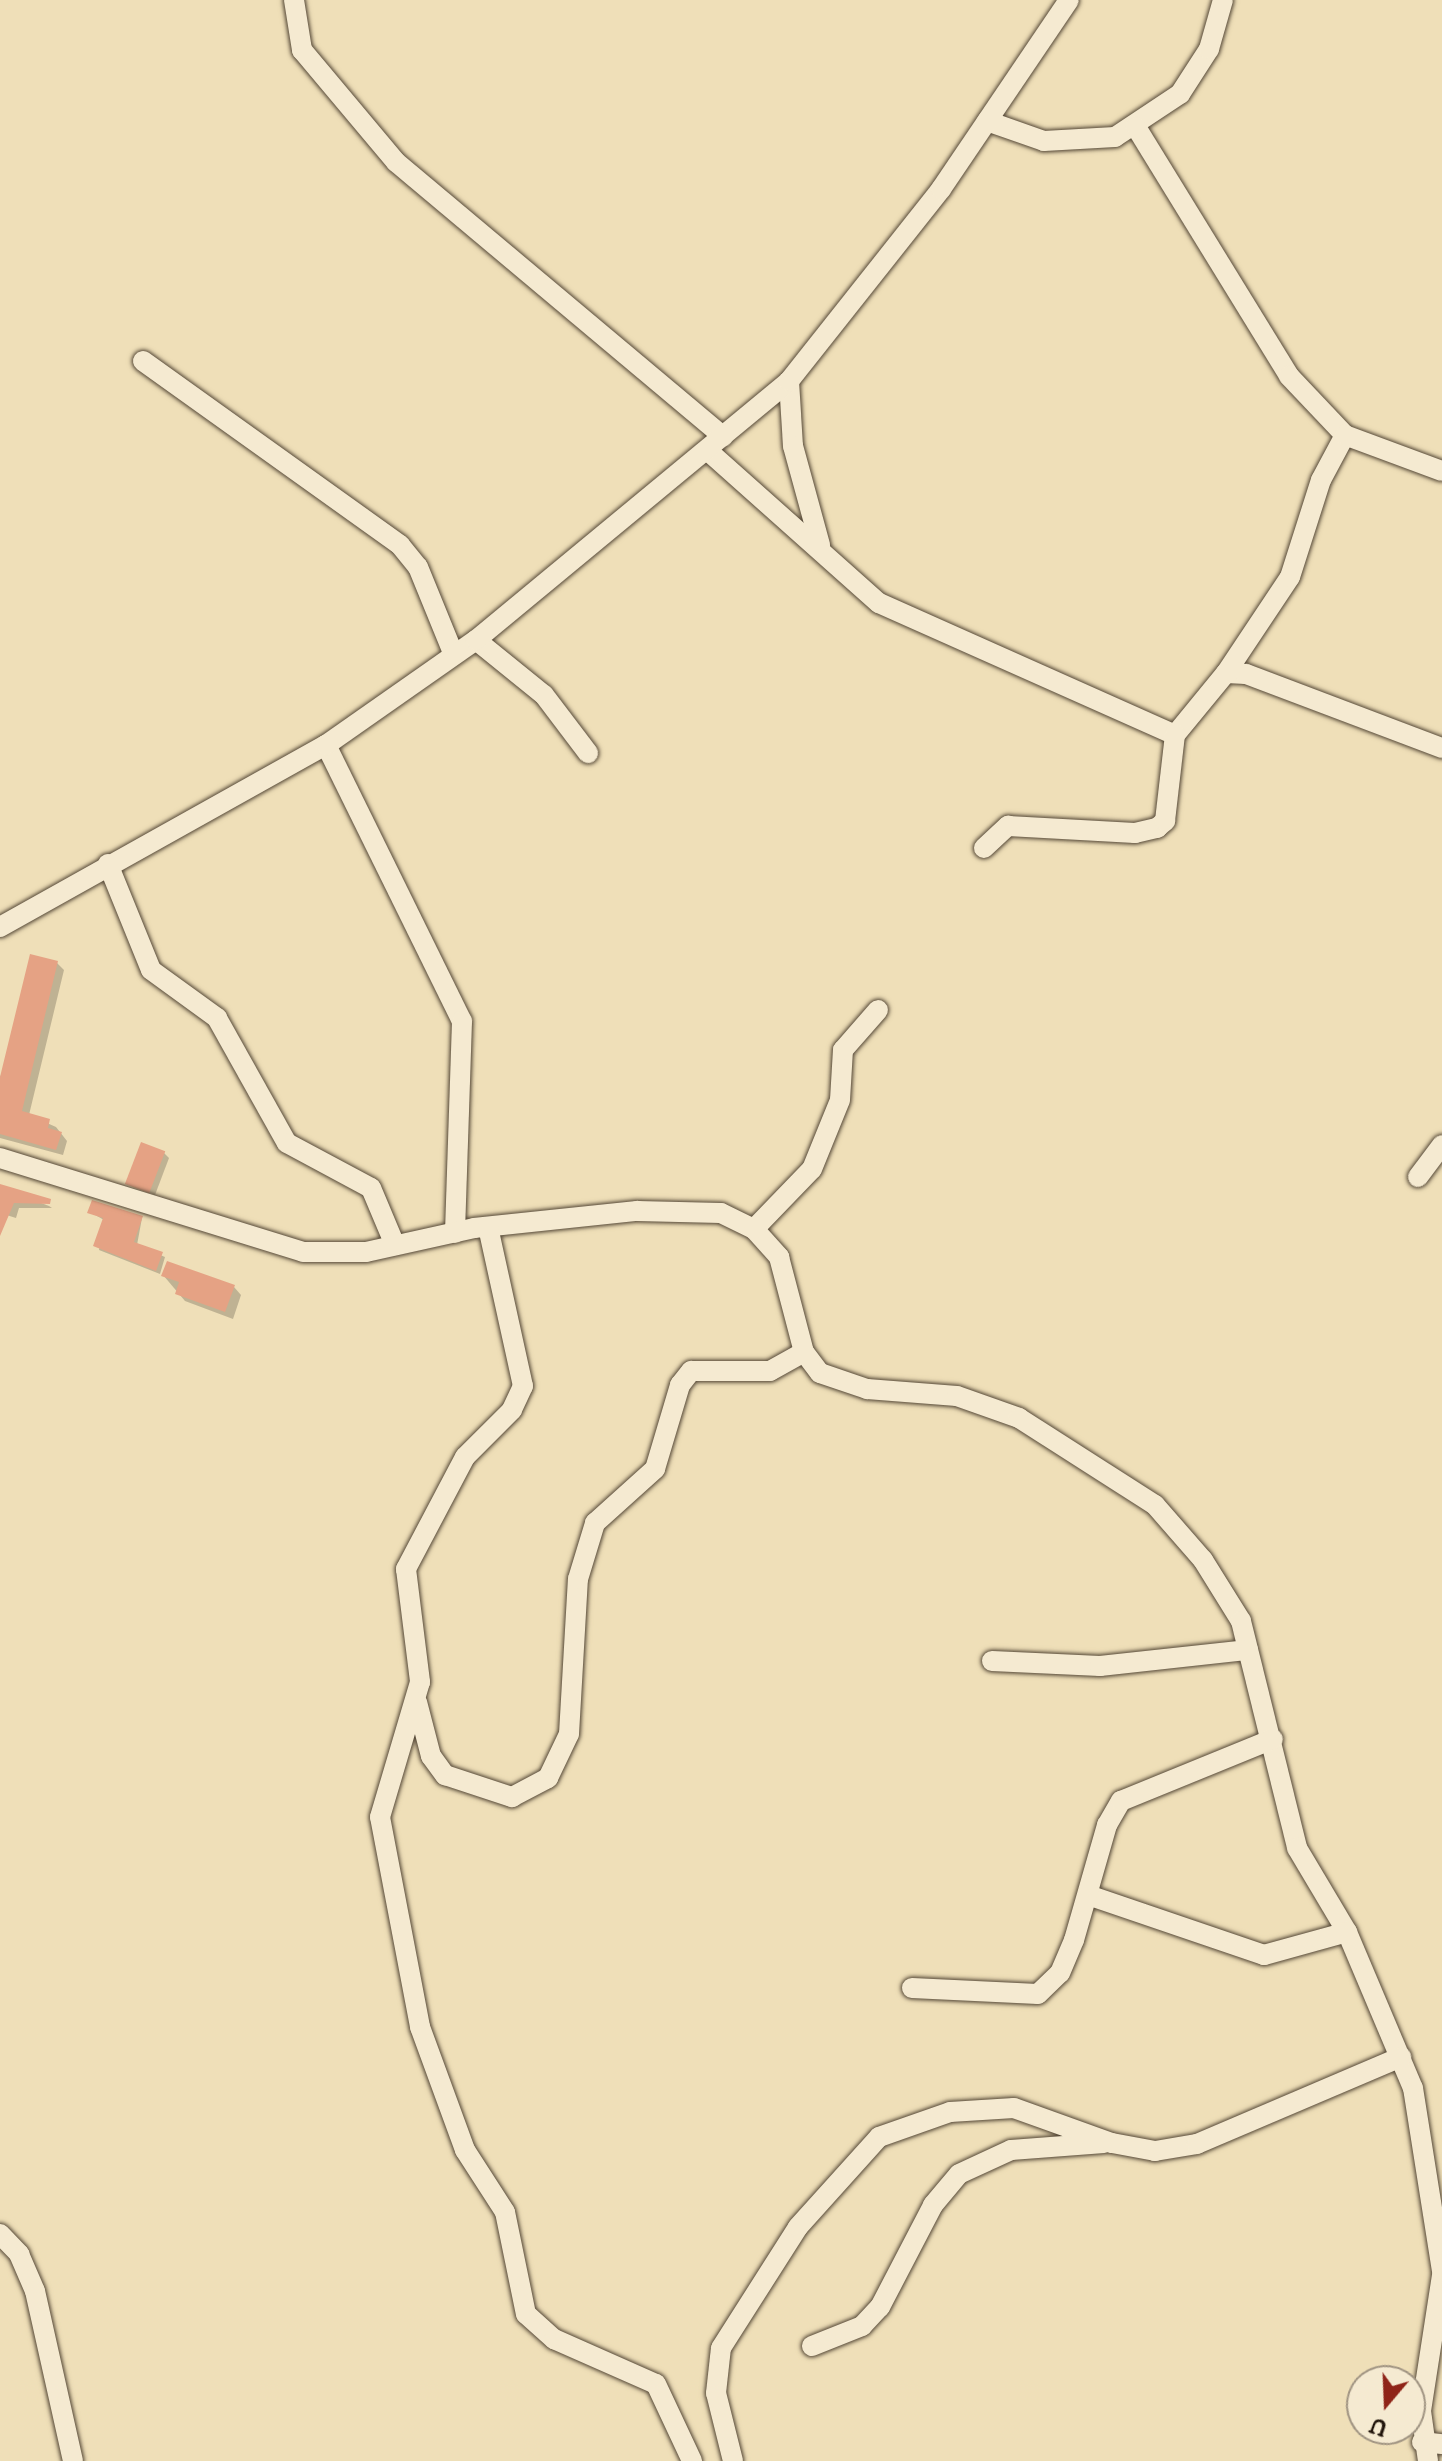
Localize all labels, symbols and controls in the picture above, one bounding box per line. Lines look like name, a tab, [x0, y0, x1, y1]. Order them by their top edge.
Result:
north arrow	[1346, 2365, 1426, 2445]
text: U	[1366, 2411, 1391, 2442]

